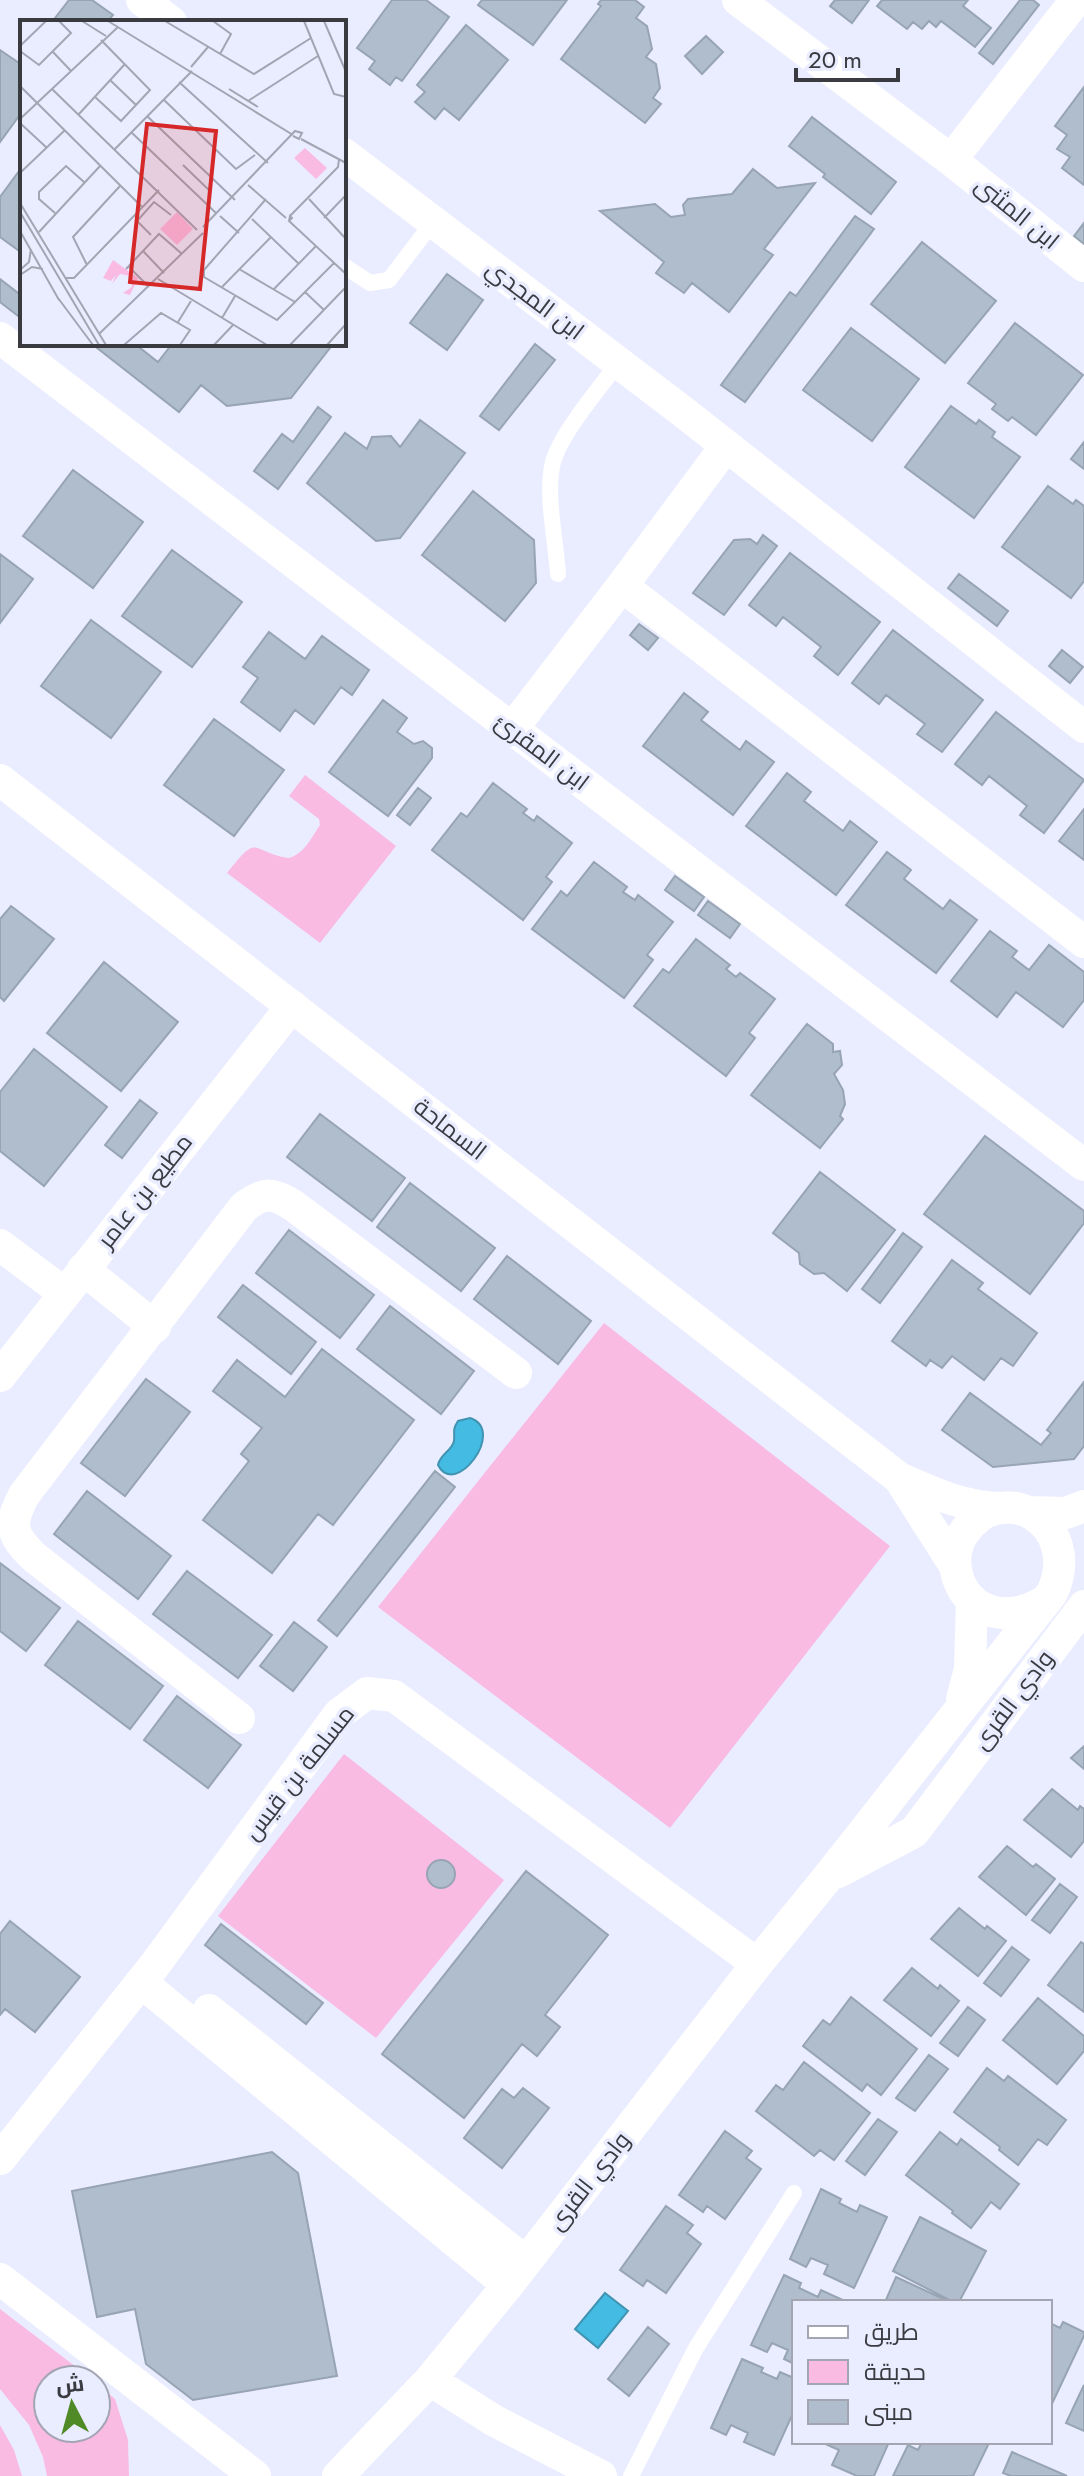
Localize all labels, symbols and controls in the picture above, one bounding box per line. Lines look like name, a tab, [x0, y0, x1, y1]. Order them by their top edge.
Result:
inset map	[20, 20, 346, 346]
scale bar	[796, 32, 898, 82]
text: 20 m	[808, 42, 862, 77]
street label: ابن المثنى	[968, 168, 1067, 258]
street label: ابن المجدي	[478, 251, 592, 349]
street label: ابن المقرئ	[488, 704, 597, 799]
street label: السماحة	[406, 1089, 494, 1168]
street label: مطيع بن عامر	[87, 1126, 201, 1257]
street label: وادي القرى	[963, 1642, 1063, 1758]
street label: مسلمة بن قيس	[235, 1698, 362, 1848]
street label: وادي القرى	[539, 2124, 639, 2238]
legend	[792, 2300, 1052, 2444]
text: طريق	[864, 2314, 919, 2349]
text: حديقة	[864, 2354, 926, 2389]
north arrow	[32, 2364, 112, 2444]
text: ش	[54, 2367, 86, 2401]
text: مبنى	[864, 2394, 913, 2429]

